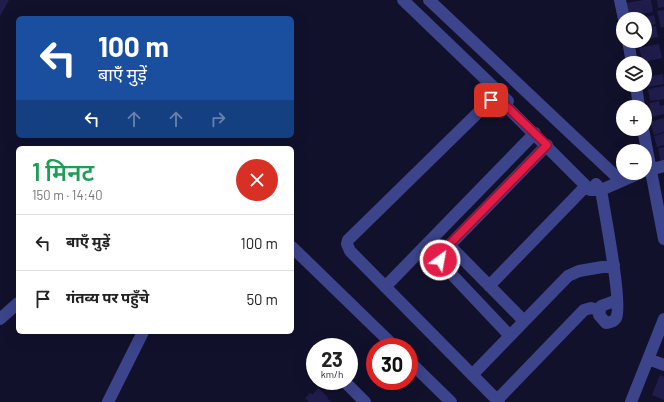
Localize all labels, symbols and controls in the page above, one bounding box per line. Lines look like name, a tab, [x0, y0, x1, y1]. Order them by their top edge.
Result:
map controls	[616, 12, 652, 180]
button: search	[616, 12, 652, 48]
text: 100 m	[98, 29, 169, 63]
icon: left	[32, 32, 84, 84]
button: layers	[616, 56, 652, 92]
text: बाएँ मुड़ें	[98, 63, 147, 85]
pin	[474, 83, 508, 117]
icon: arrive	[480, 89, 502, 111]
button: +	[616, 100, 652, 136]
icon: left	[81, 108, 103, 130]
icon: ahead	[123, 108, 145, 130]
icon: ahead	[165, 108, 187, 130]
icon: right	[207, 108, 229, 130]
button: −	[616, 144, 652, 180]
text: 1 मिनट	[32, 157, 94, 186]
button: close	[236, 159, 278, 201]
text: 150 m · 14:40	[32, 187, 103, 203]
icon: left	[32, 232, 54, 254]
text: बाएँ मुड़ें	[66, 232, 110, 250]
text: 100 m	[240, 234, 278, 252]
position arrow	[419, 239, 461, 281]
icon: arrive	[32, 288, 54, 310]
text: गंतव्य पर पहुँचे	[66, 288, 149, 306]
text: 50 m	[246, 290, 278, 308]
speed limit sign: 30	[366, 338, 418, 390]
text: 23	[321, 347, 343, 371]
text: km/h	[321, 368, 343, 380]

